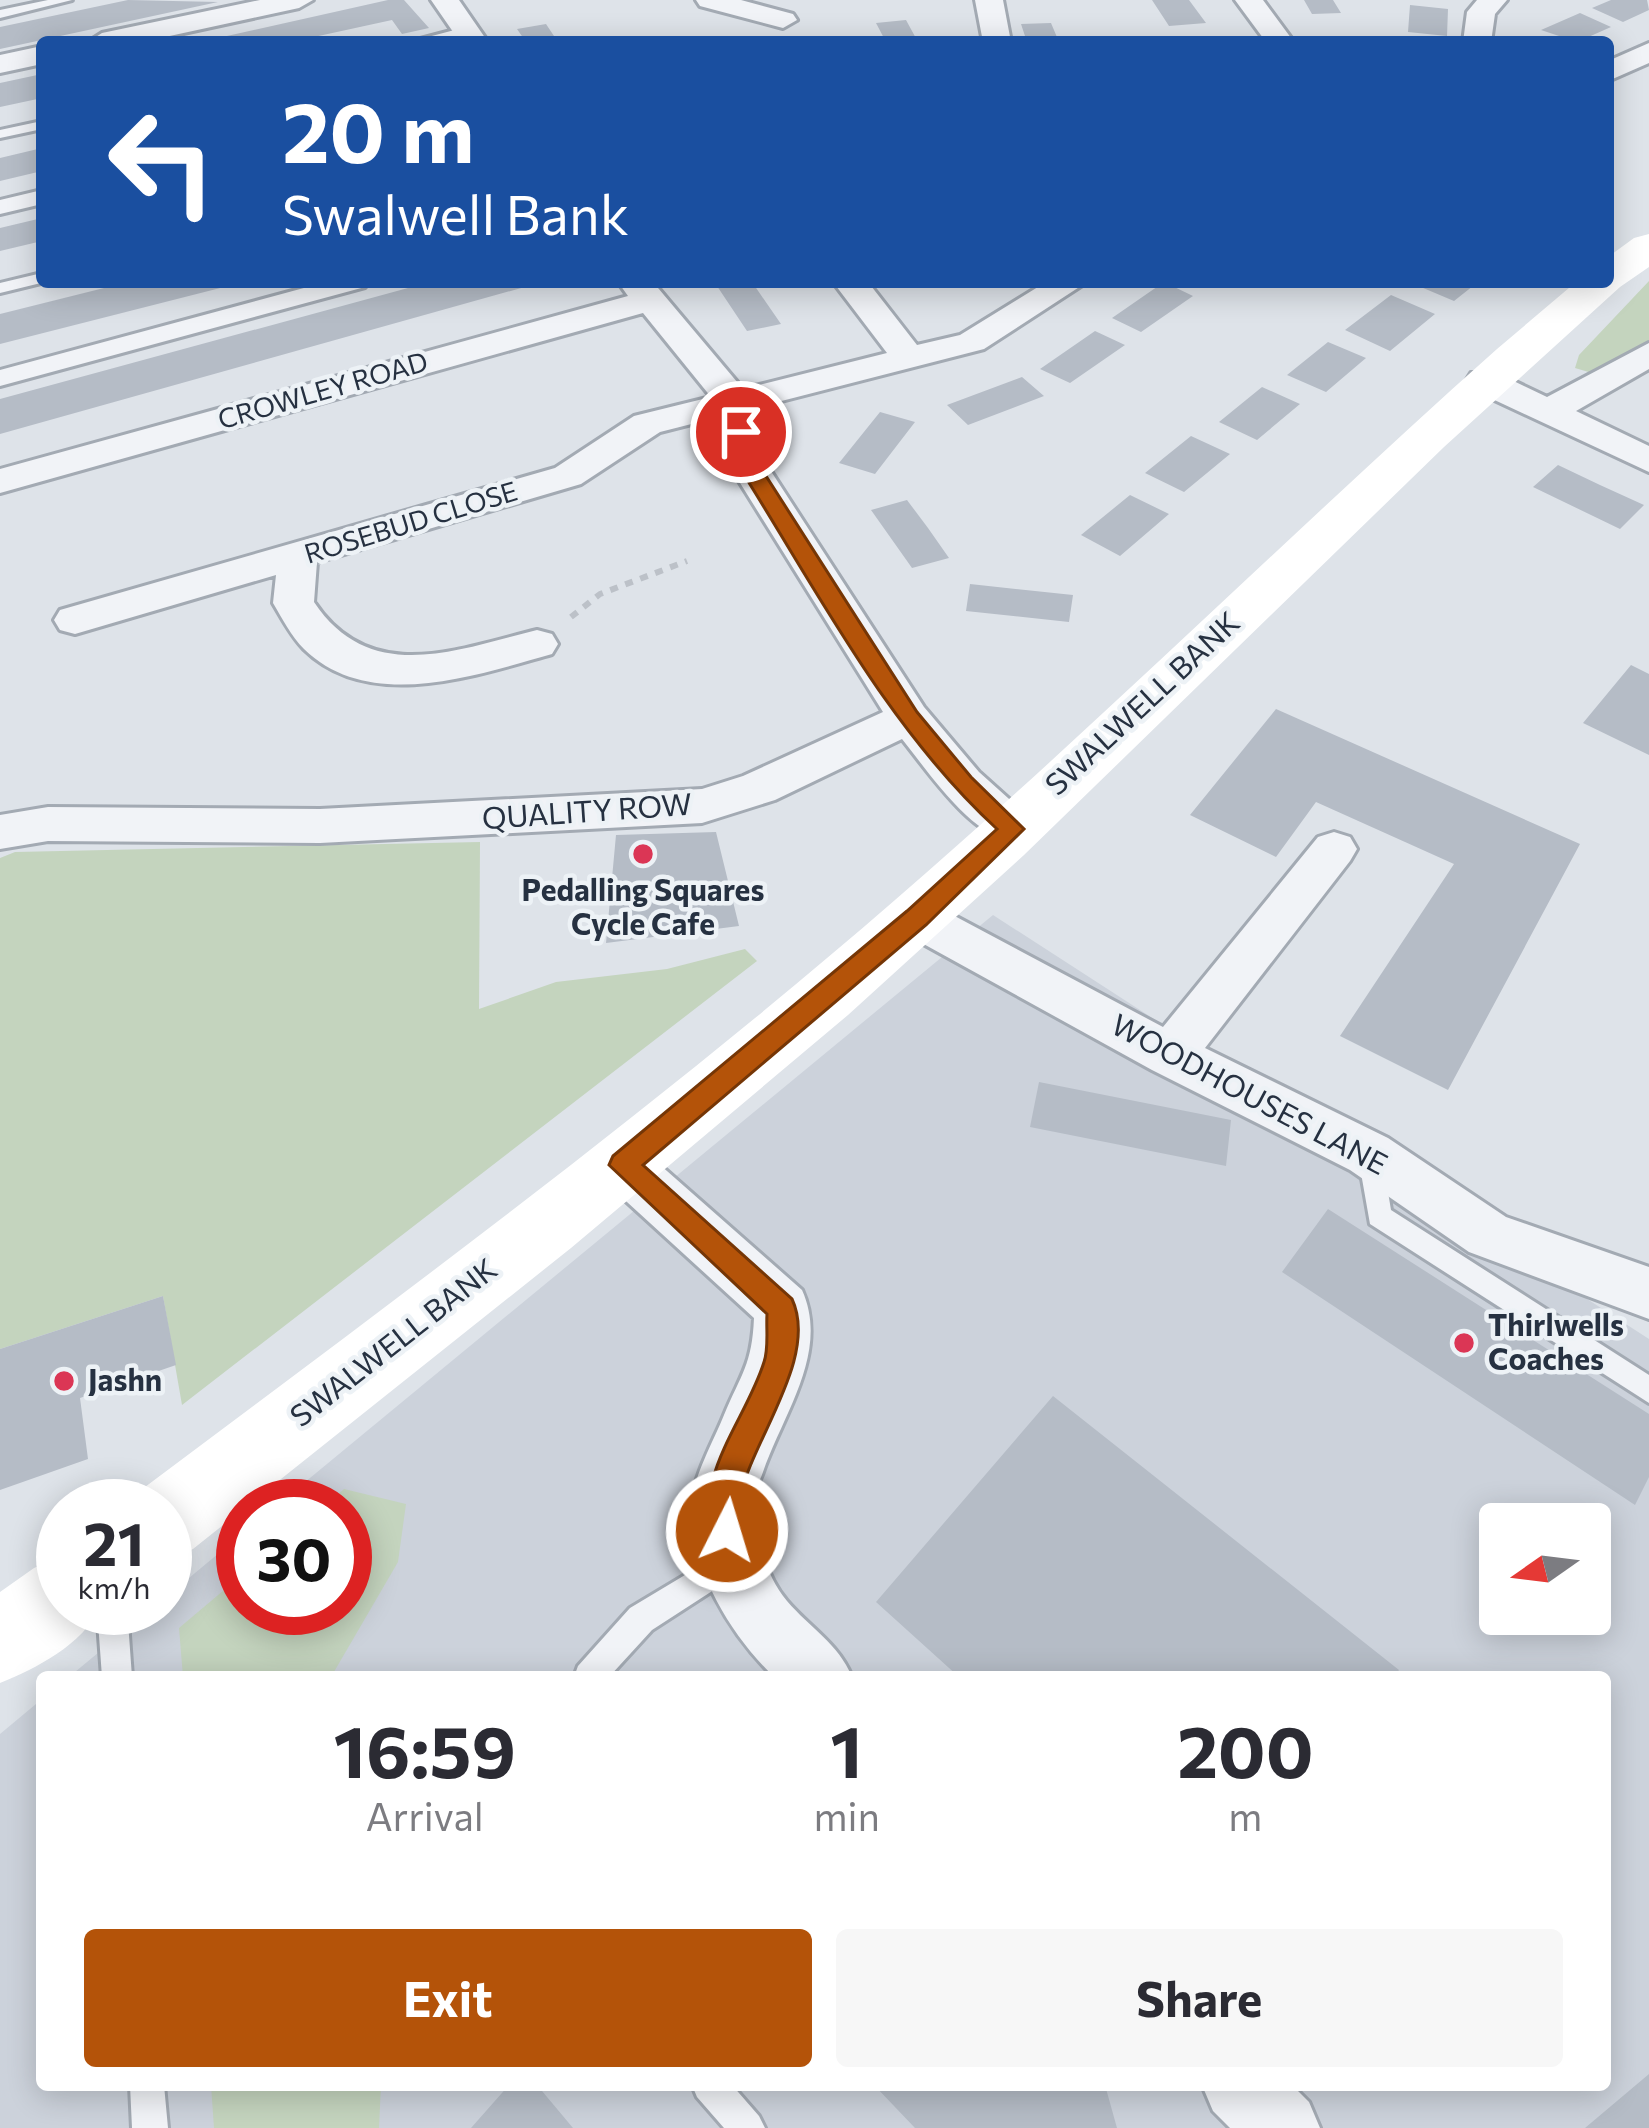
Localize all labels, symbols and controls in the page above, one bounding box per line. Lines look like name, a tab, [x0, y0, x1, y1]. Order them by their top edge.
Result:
text: 20 m	[282, 78, 474, 180]
icon: left	[84, 84, 240, 240]
text: Swalwell Bank	[282, 180, 629, 246]
street label: CROWLEY ROAD	[214, 344, 431, 435]
pin	[690, 381, 792, 483]
icon: arrive	[708, 399, 774, 465]
street label: ROSEBUD CLOSE	[300, 473, 521, 570]
street label: SWALWELL BANK	[1036, 603, 1246, 802]
street label: QUALITY ROW	[481, 784, 693, 835]
marker: Pedalling Squares Cycle Cafe	[630, 841, 656, 867]
place label: Pedalling Squares Cycle Cafe	[522, 870, 764, 941]
street label: WOODHOUSES LANE	[1106, 1004, 1394, 1181]
street label: SWALWELL BANK	[282, 1249, 503, 1433]
place label: Thirlwells Coaches	[1488, 1305, 1624, 1376]
marker: Thirlwells Coaches	[1451, 1330, 1477, 1356]
place label: Jashn	[88, 1360, 162, 1397]
marker: Jashn	[51, 1368, 77, 1394]
position arrow	[664, 1468, 790, 1594]
speed limit sign: 30	[216, 1479, 372, 1635]
north arrow	[1479, 1503, 1611, 1635]
map controls	[1479, 1503, 1611, 1635]
text: 21	[83, 1505, 145, 1578]
text: km/h	[78, 1568, 150, 1605]
text: 16:59	[333, 1705, 516, 1793]
text: 1	[830, 1705, 863, 1793]
text: 200	[1177, 1705, 1313, 1793]
text: Arrival	[366, 1791, 484, 1839]
text: min	[813, 1791, 880, 1839]
text: m	[1228, 1791, 1262, 1839]
button: Exit	[84, 1929, 812, 2067]
button: Share	[836, 1929, 1563, 2067]

